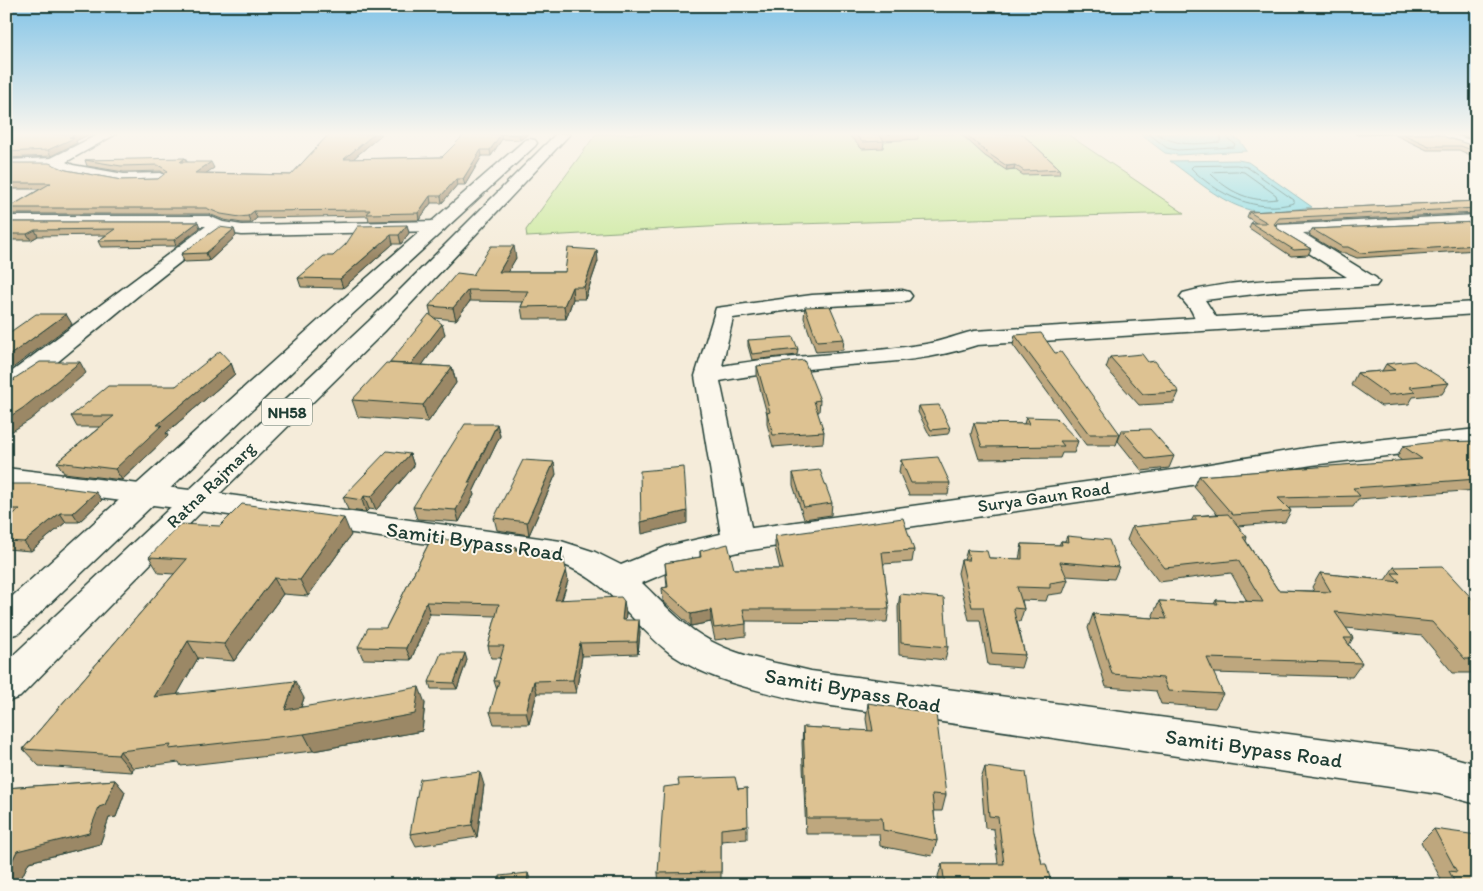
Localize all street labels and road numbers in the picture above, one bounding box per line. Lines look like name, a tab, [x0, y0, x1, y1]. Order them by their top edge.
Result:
road number: NH58	[262, 398, 312, 426]
street label: Ratna Rajmarg	[162, 437, 261, 533]
street label: Surya Gaun Road	[976, 477, 1112, 517]
street label: Samiti Bypass Road	[385, 516, 566, 566]
street label: Samiti Bypass Road	[763, 662, 944, 718]
street label: Samiti Bypass Road	[1164, 723, 1345, 773]

